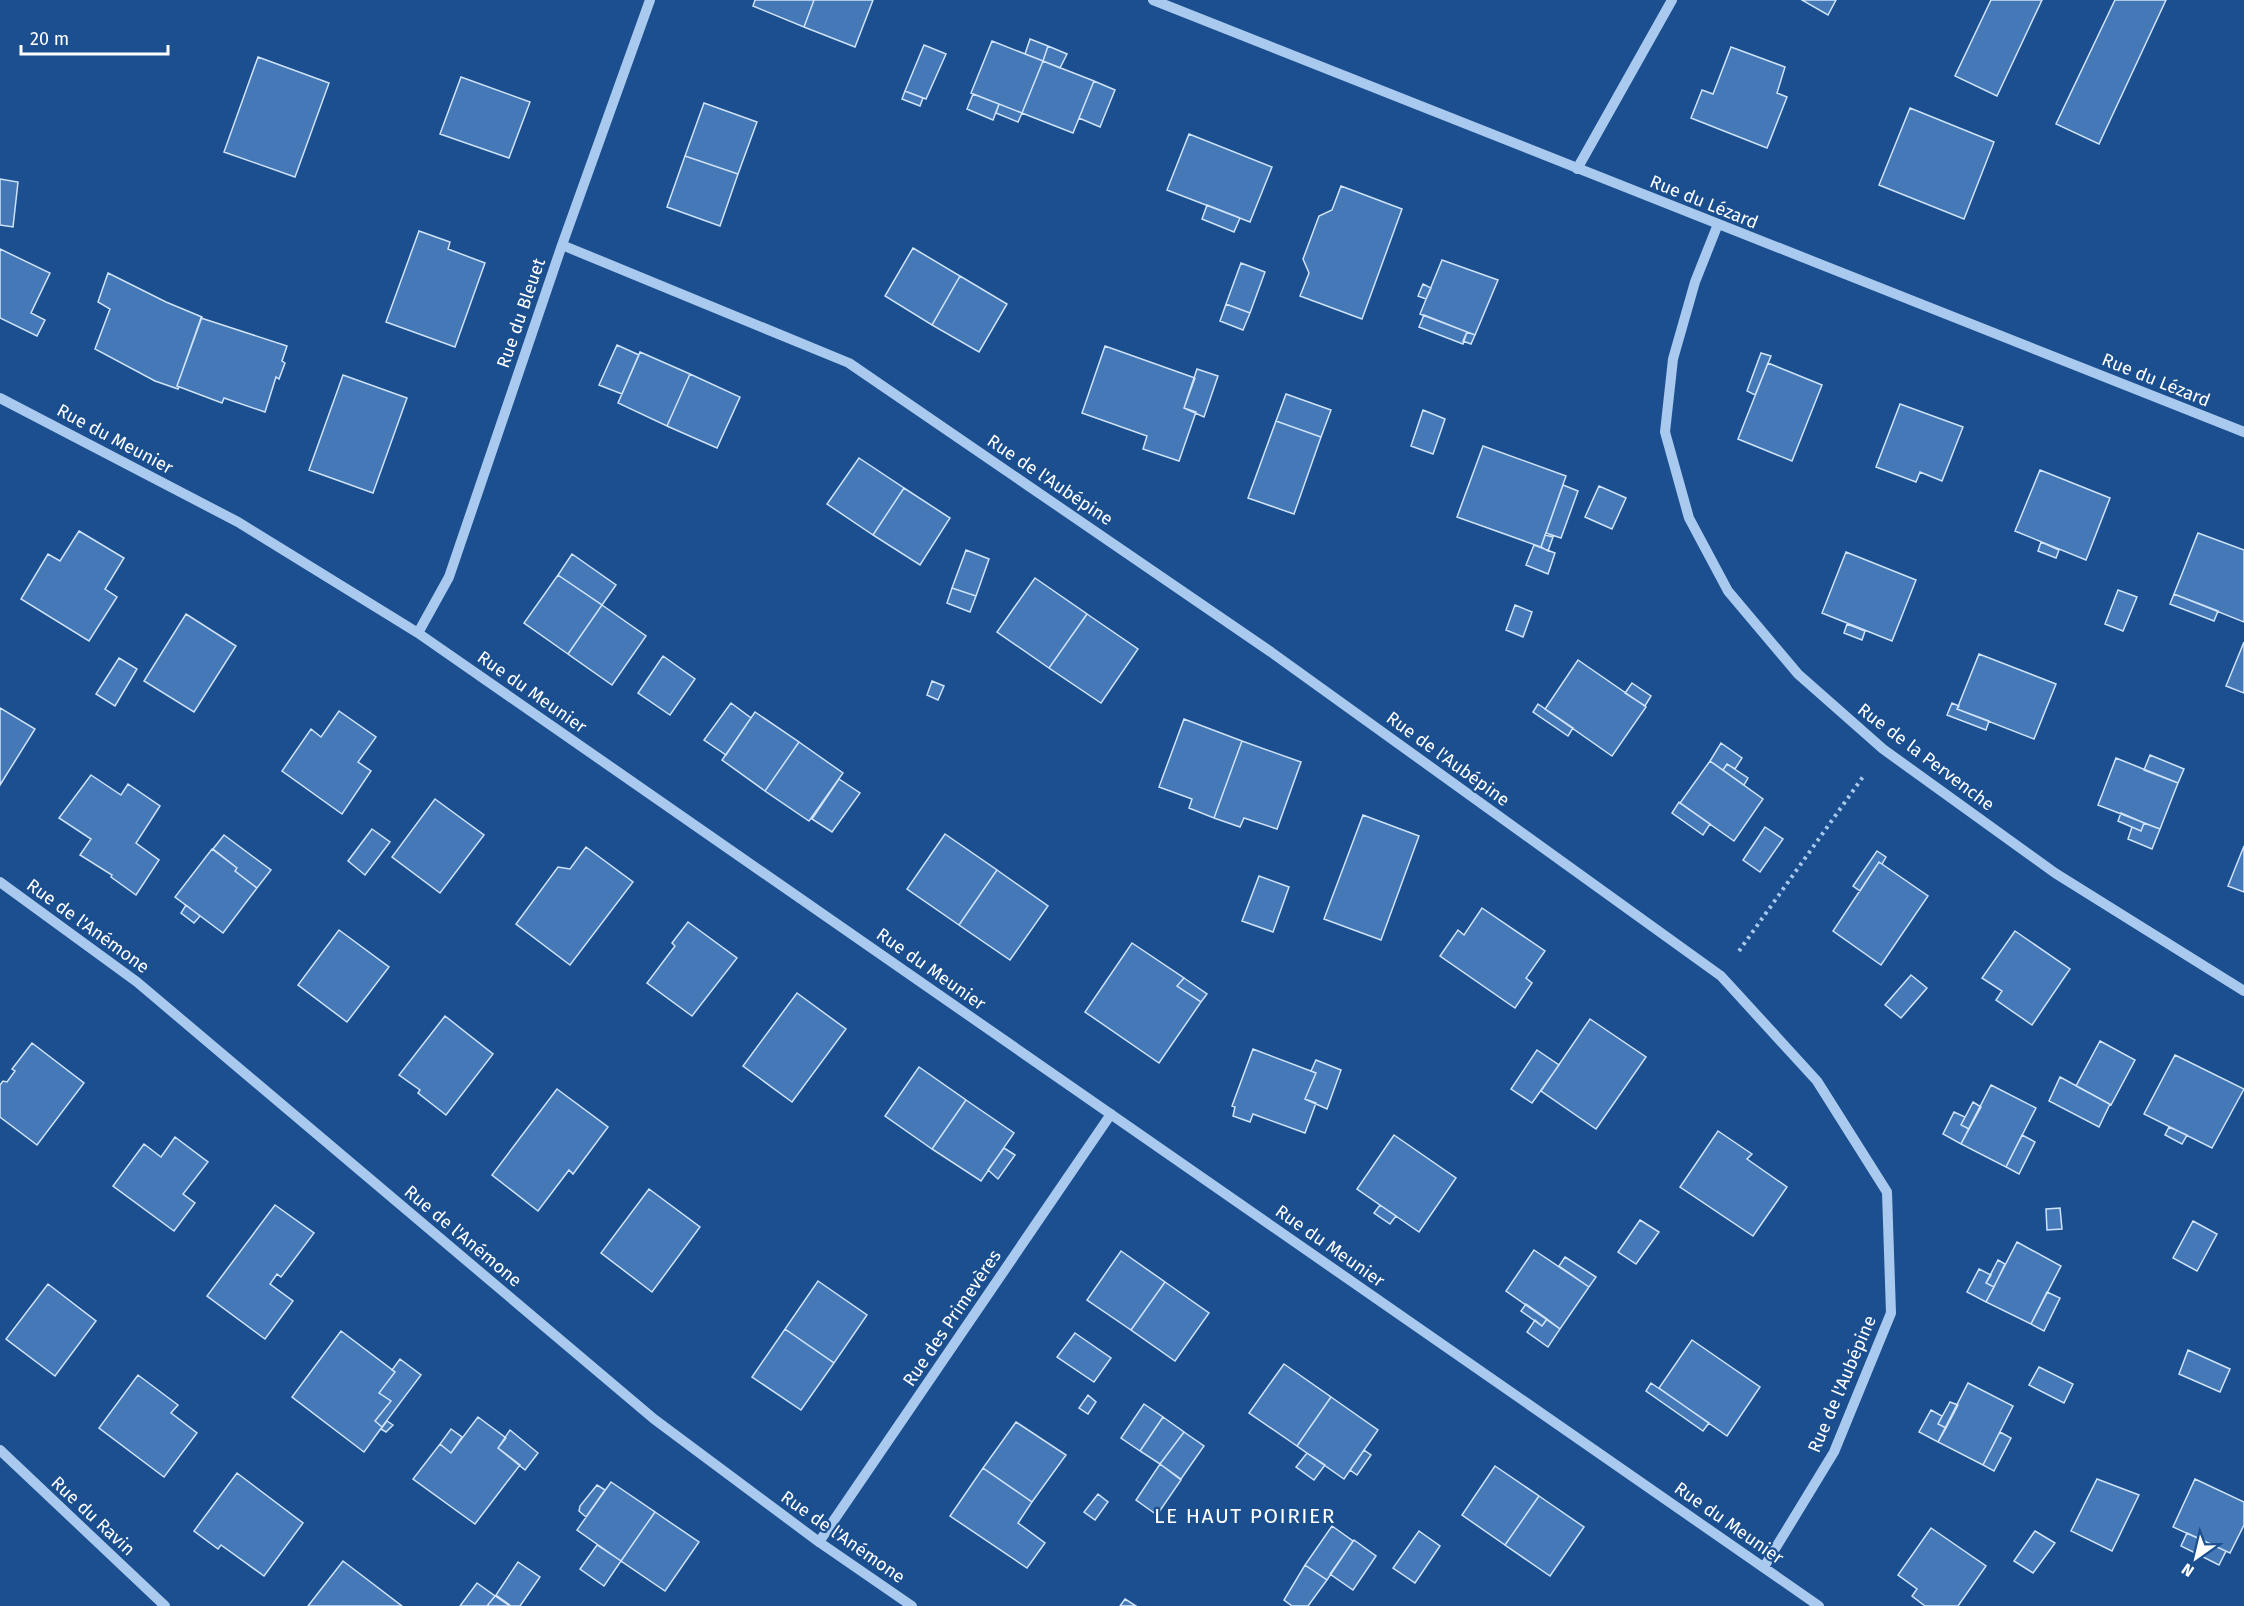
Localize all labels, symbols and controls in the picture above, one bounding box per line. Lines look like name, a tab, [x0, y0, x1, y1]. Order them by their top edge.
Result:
scale bar	[21, 18, 168, 56]
text: 20 m	[30, 28, 69, 50]
street label: Rue du Lézard	[1647, 170, 1761, 234]
street label: Rue du Bleuet	[492, 255, 550, 371]
street label: Rue du Lézard	[2099, 348, 2213, 412]
street label: Rue du Meunier	[53, 399, 177, 479]
street label: Rue de l'Aubépine	[983, 430, 1117, 530]
street label: Rue du Meunier	[473, 646, 591, 738]
street label: Rue de la Pervenche	[1853, 698, 1999, 816]
street label: Rue de l'Aubépine	[1382, 707, 1514, 811]
street label: Rue de l'Anémone	[22, 874, 154, 978]
street label: Rue du Meunier	[872, 923, 990, 1015]
street label: Rue de l'Anémone	[400, 1180, 526, 1292]
street label: Rue du Meunier	[1271, 1200, 1389, 1292]
street label: Rue des Primevères	[898, 1245, 1006, 1391]
street label: Rue de l'Aubépine	[1803, 1312, 1881, 1456]
street label: Rue du Ravin	[46, 1472, 140, 1560]
street label: Rue du Meunier	[1670, 1477, 1788, 1569]
street label: Rue de l'Anémone	[777, 1486, 909, 1588]
district label: LE HAUT POIRIER	[1154, 1503, 1336, 1529]
north arrow	[2166, 1528, 2226, 1588]
text: N	[2178, 1559, 2198, 1581]

